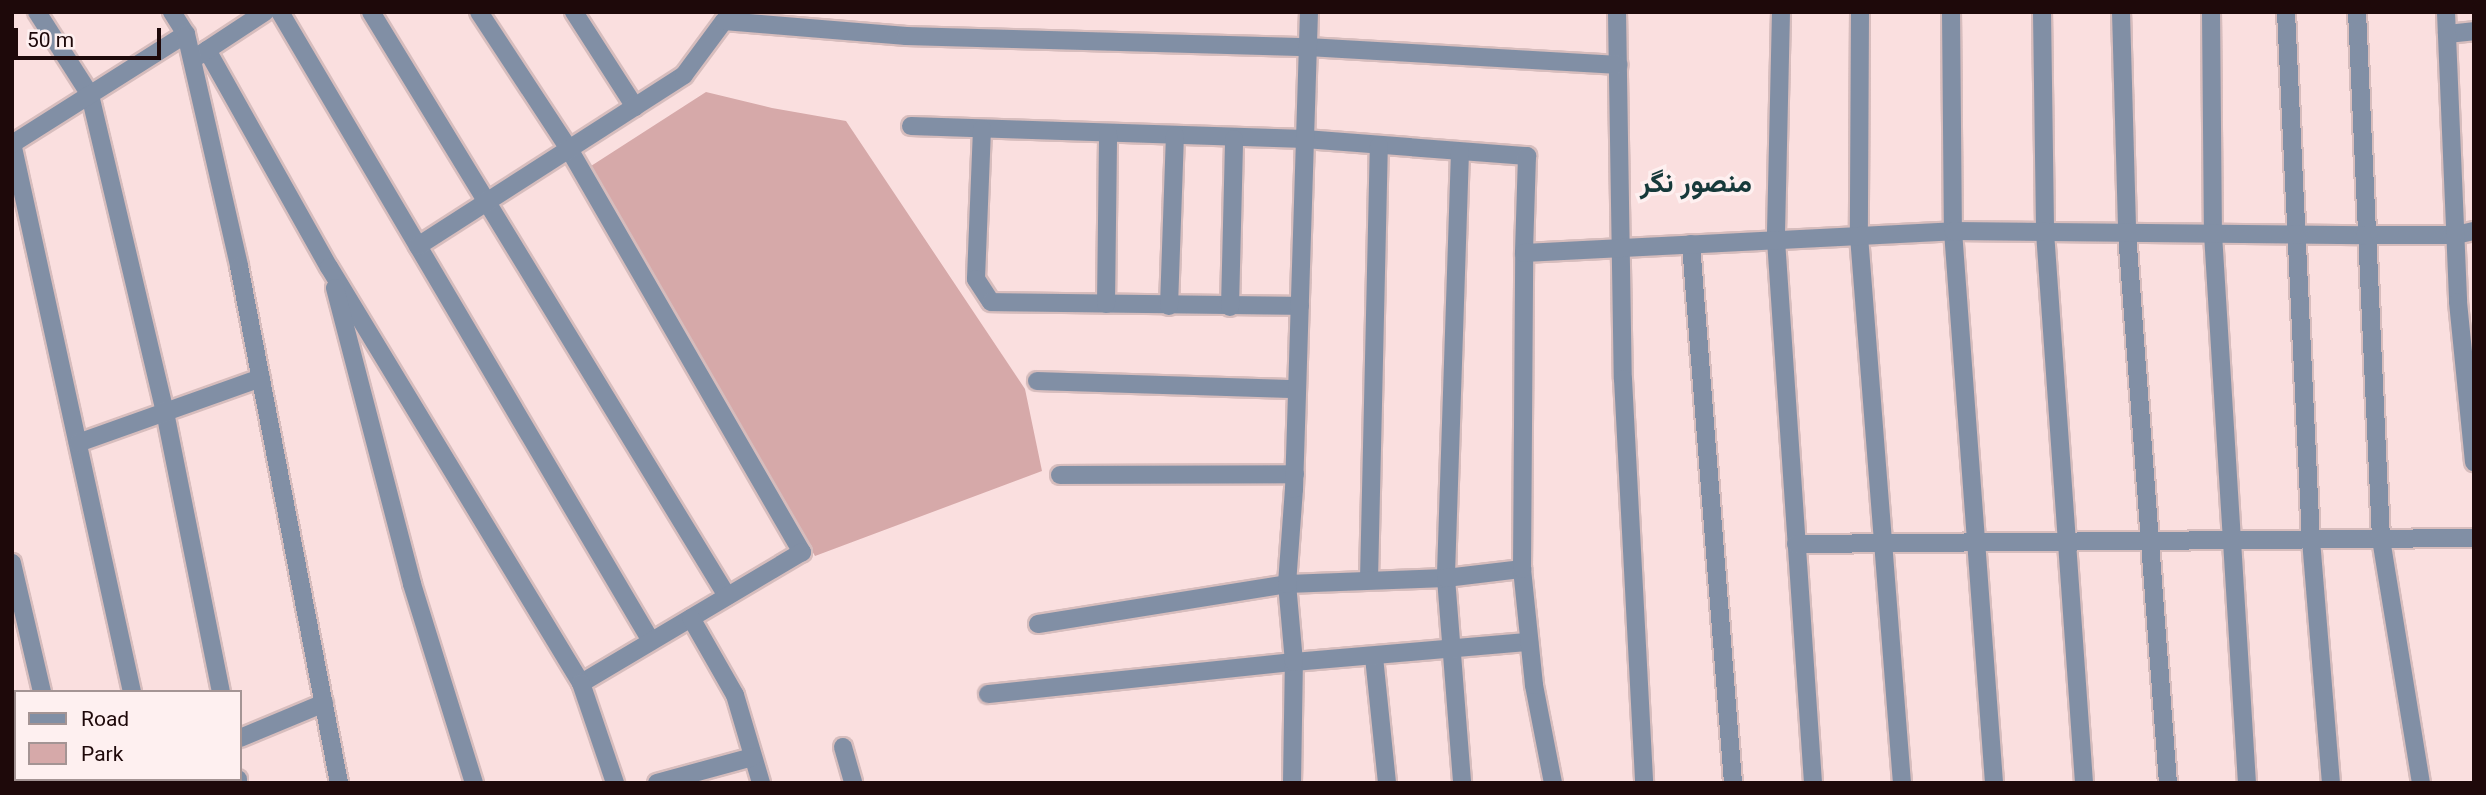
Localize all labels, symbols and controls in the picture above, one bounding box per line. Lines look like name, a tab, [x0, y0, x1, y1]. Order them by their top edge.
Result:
scale bar	[18, 14, 164, 58]
text: 50 m	[27, 28, 74, 52]
district label: منصور نگر	[1640, 166, 1752, 200]
legend	[14, 690, 242, 781]
text: Road	[81, 707, 129, 731]
text: Park	[81, 742, 123, 766]

